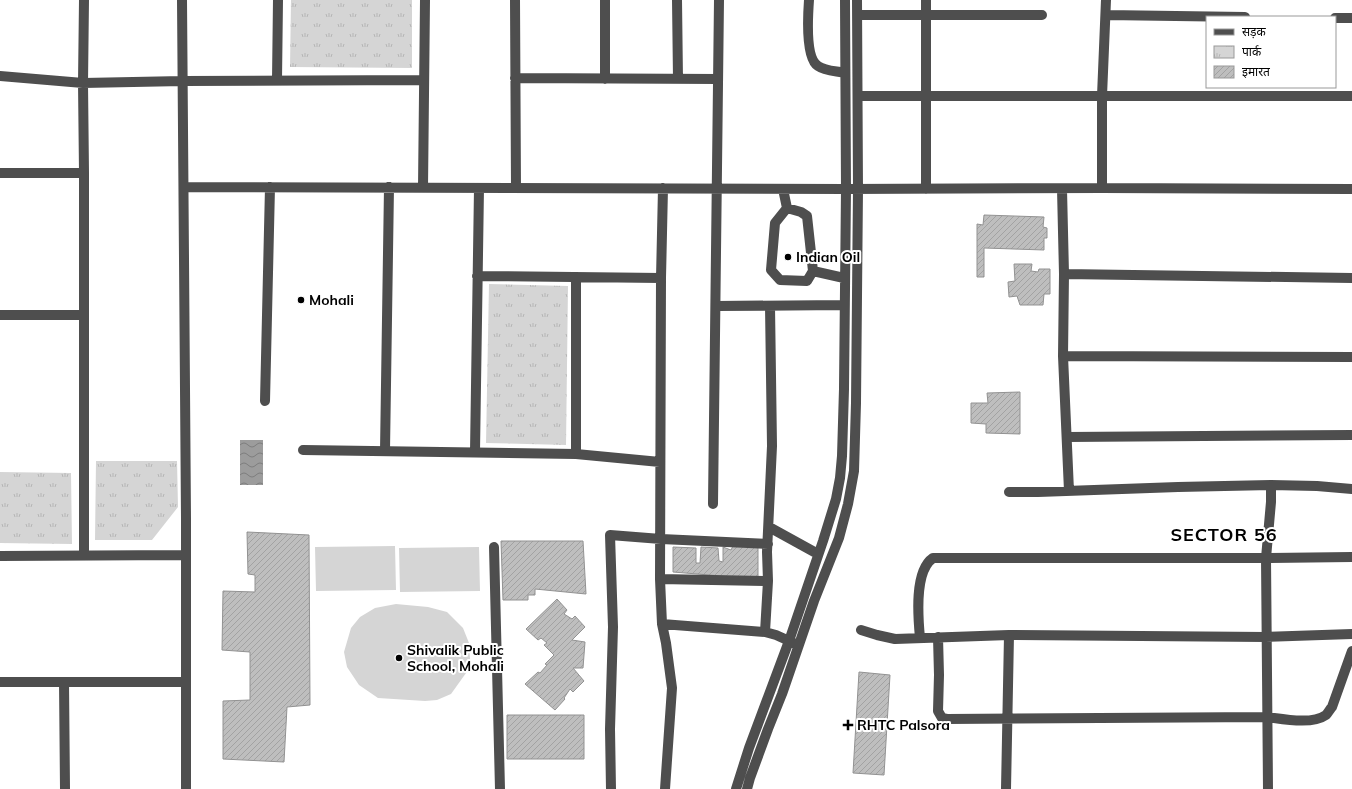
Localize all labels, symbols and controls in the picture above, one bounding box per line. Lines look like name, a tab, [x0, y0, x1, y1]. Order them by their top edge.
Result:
legend	[1206, 16, 1336, 88]
text: सड़क	[1242, 24, 1267, 39]
text: पार्क	[1242, 44, 1262, 59]
text: इमारत	[1242, 64, 1271, 79]
place label: Indian Oil	[796, 248, 860, 266]
marker: Indian Oil	[783, 252, 793, 262]
place label: Mohali	[309, 291, 354, 309]
marker: Mohali	[296, 295, 306, 305]
district label: SECTOR 56	[1170, 523, 1278, 546]
place label: Shivalik Public School, Mohali	[407, 641, 504, 675]
marker: Shivalik Public School, Mohali	[394, 653, 404, 663]
place label: RHTC Palsora	[857, 716, 950, 734]
marker: RHTC Palsora	[842, 719, 854, 731]

